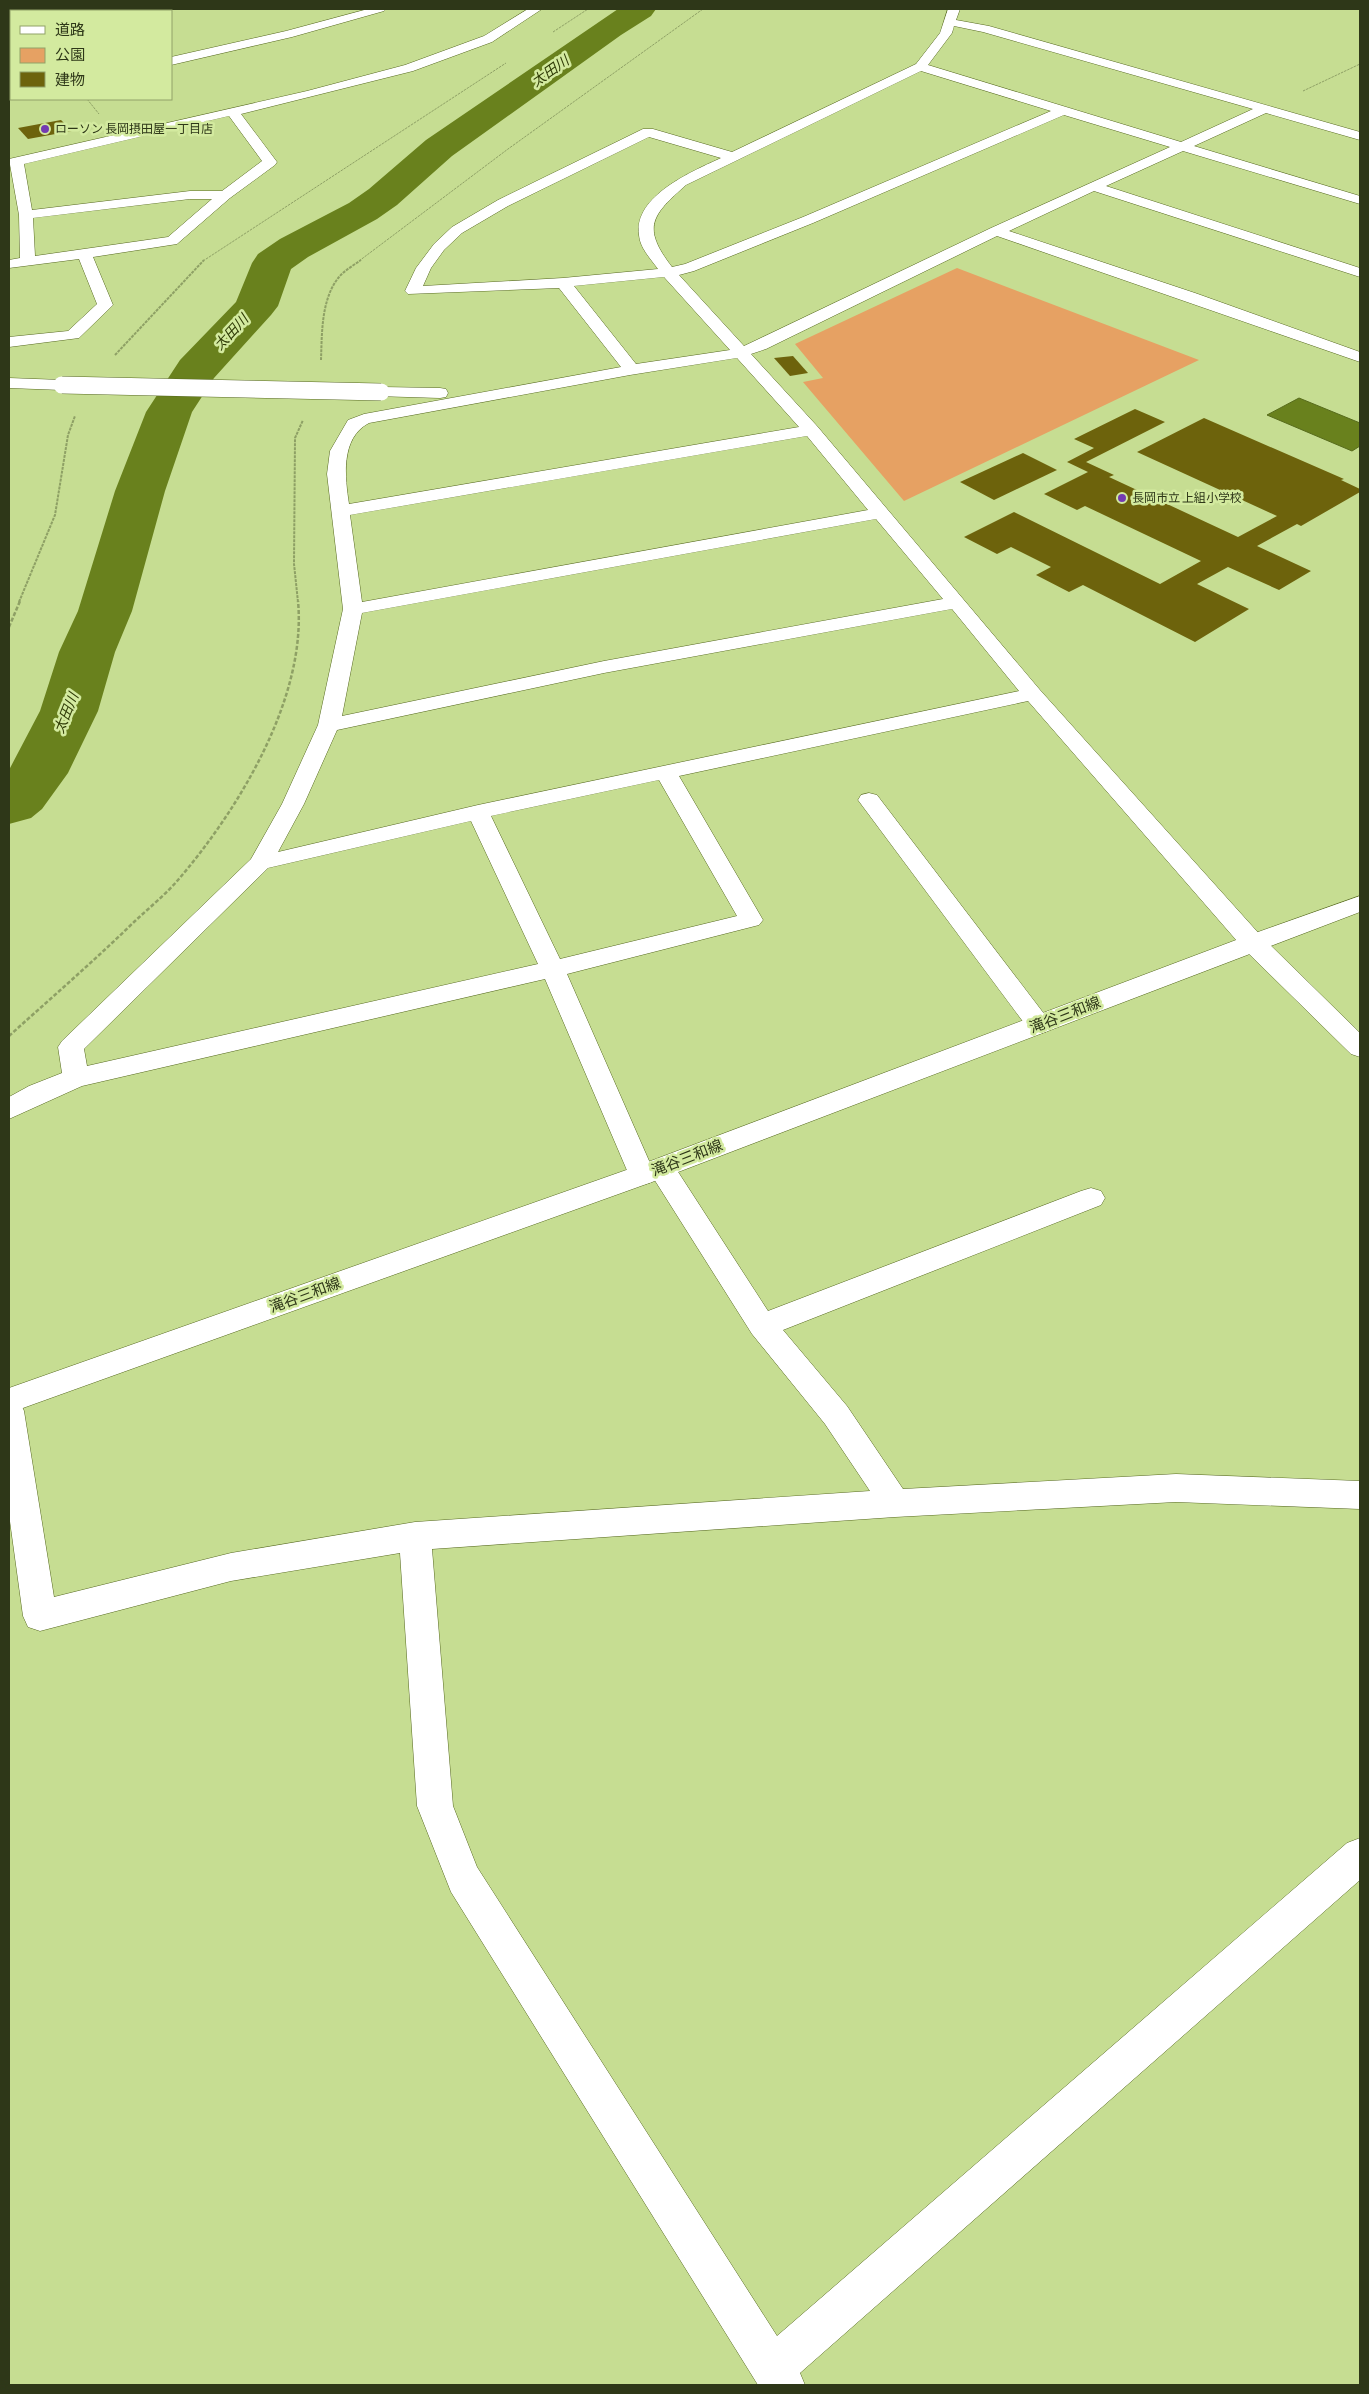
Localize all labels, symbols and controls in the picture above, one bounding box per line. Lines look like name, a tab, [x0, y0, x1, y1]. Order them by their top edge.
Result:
legend	[10, 10, 172, 100]
text: 道路	[55, 22, 85, 38]
text: 公園	[55, 47, 85, 63]
water label: 太田川	[529, 52, 573, 90]
text: 建物	[55, 72, 85, 88]
marker: ローソン 長岡摂田屋一丁目店	[39, 123, 51, 135]
place label: ローソン 長岡摂田屋一丁目店	[55, 123, 213, 135]
water label: 太田川	[212, 310, 253, 353]
place label: 長岡市立 上組小学校	[1132, 491, 1242, 504]
marker: 長岡市立 上組小学校	[1116, 492, 1128, 504]
water label: 太田川	[52, 689, 82, 735]
street label: 滝谷三和線	[1027, 994, 1103, 1036]
street label: 滝谷三和線	[649, 1137, 725, 1179]
street label: 滝谷三和線	[267, 1275, 343, 1315]

